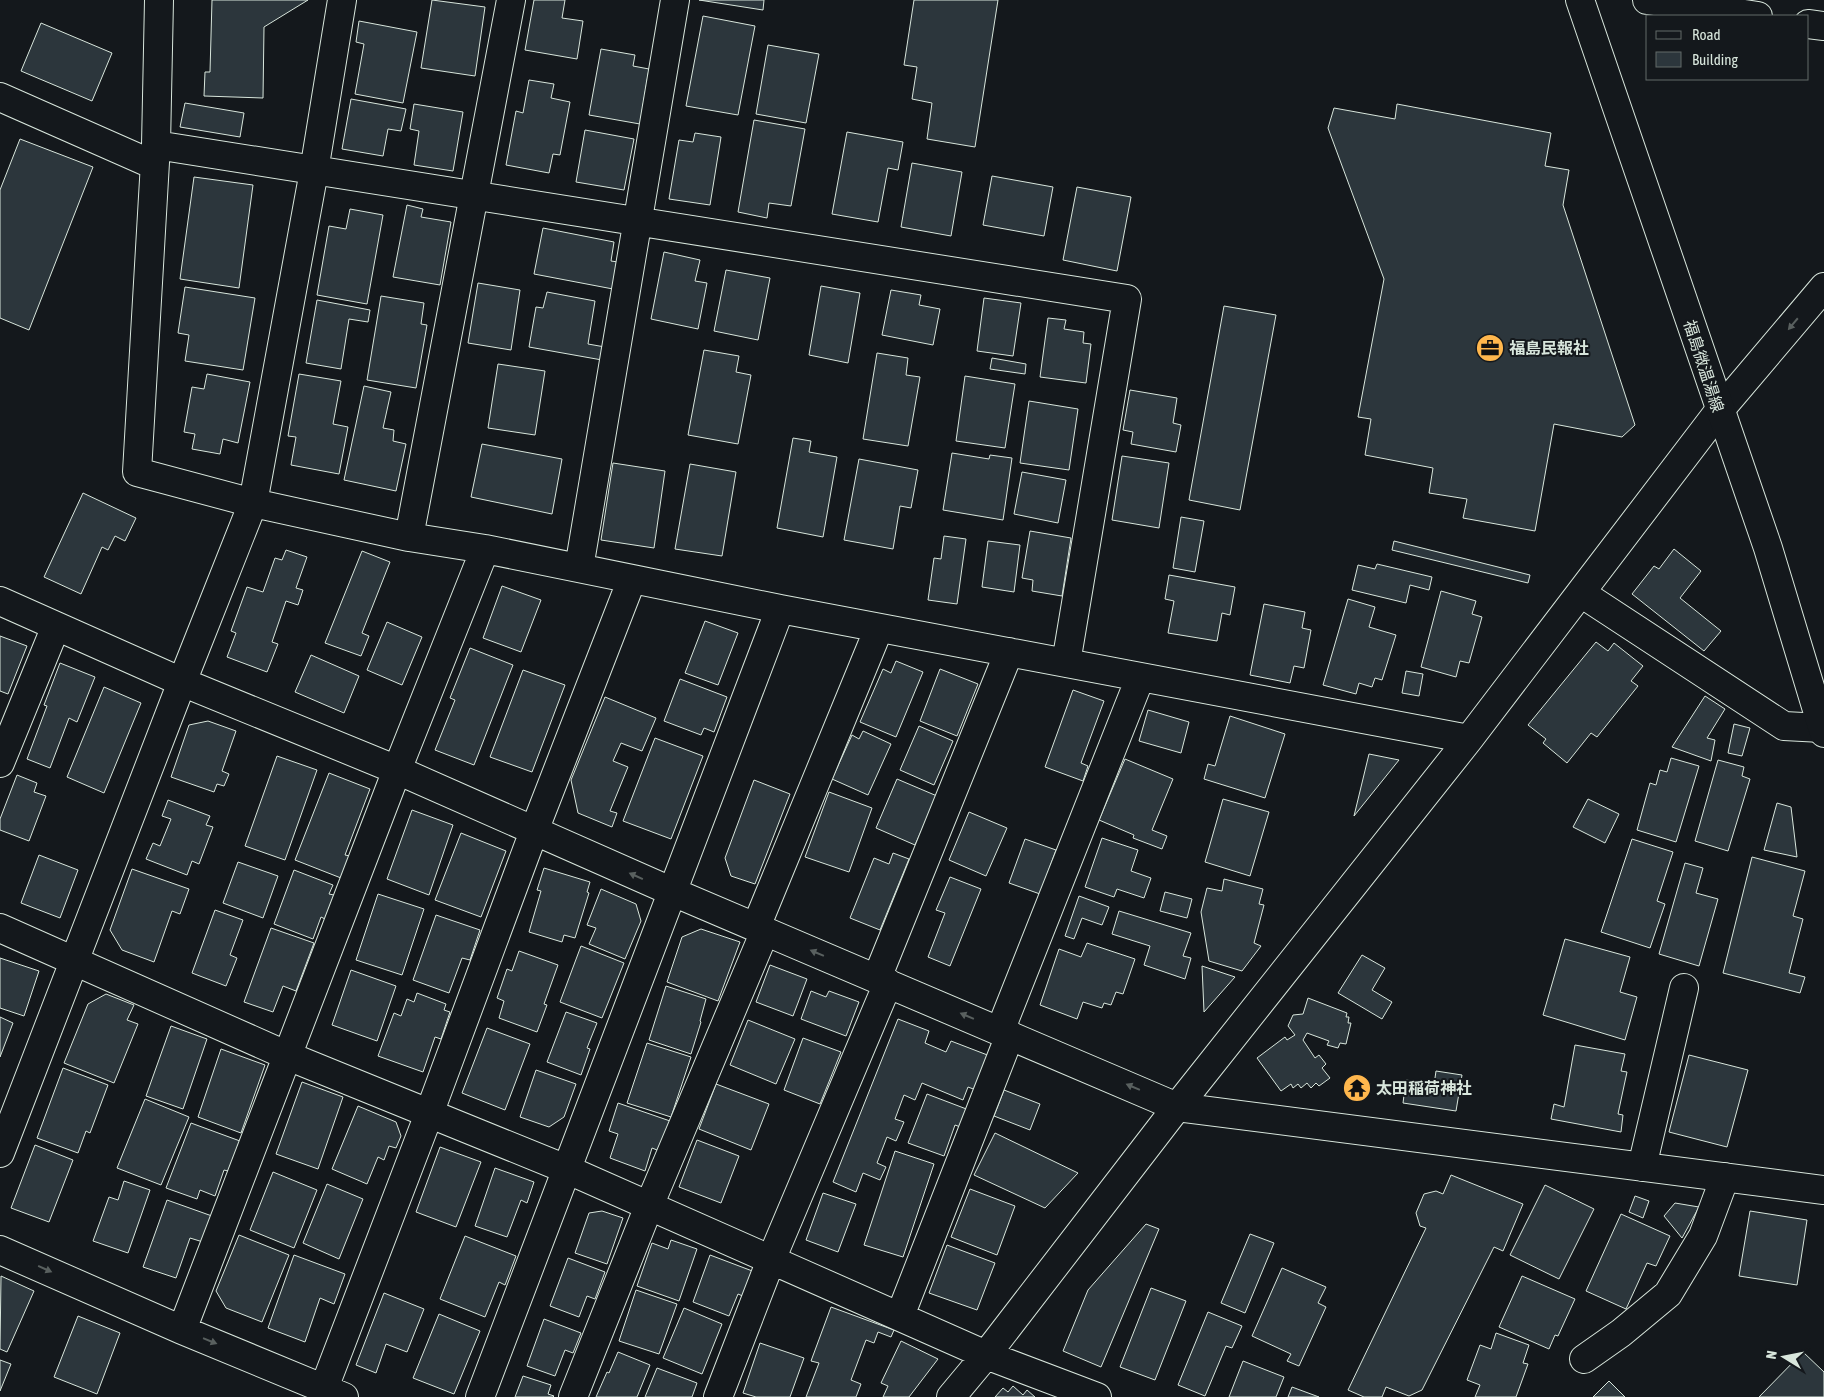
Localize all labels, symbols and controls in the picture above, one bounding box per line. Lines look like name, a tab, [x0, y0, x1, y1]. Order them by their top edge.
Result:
legend	[1646, 15, 1809, 80]
text: Road	[1692, 26, 1721, 43]
text: Building	[1692, 51, 1738, 68]
street label: 福島微温湯線	[1681, 318, 1727, 414]
one-way arrow	[1787, 318, 1798, 331]
office icon: 福島民報社	[1475, 333, 1505, 363]
place label: 福島民報社	[1509, 339, 1589, 357]
one-way arrow	[629, 871, 643, 879]
one-way arrow	[810, 949, 825, 957]
one-way arrow	[960, 1012, 974, 1020]
temple icon: 太田稲荷神社	[1342, 1073, 1372, 1103]
place label: 太田稲荷神社	[1376, 1079, 1472, 1097]
one-way arrow	[1125, 1083, 1140, 1091]
one-way arrow	[38, 1266, 52, 1274]
north arrow	[1759, 1332, 1809, 1382]
one-way arrow	[203, 1337, 218, 1345]
text: N	[1763, 1349, 1780, 1360]

